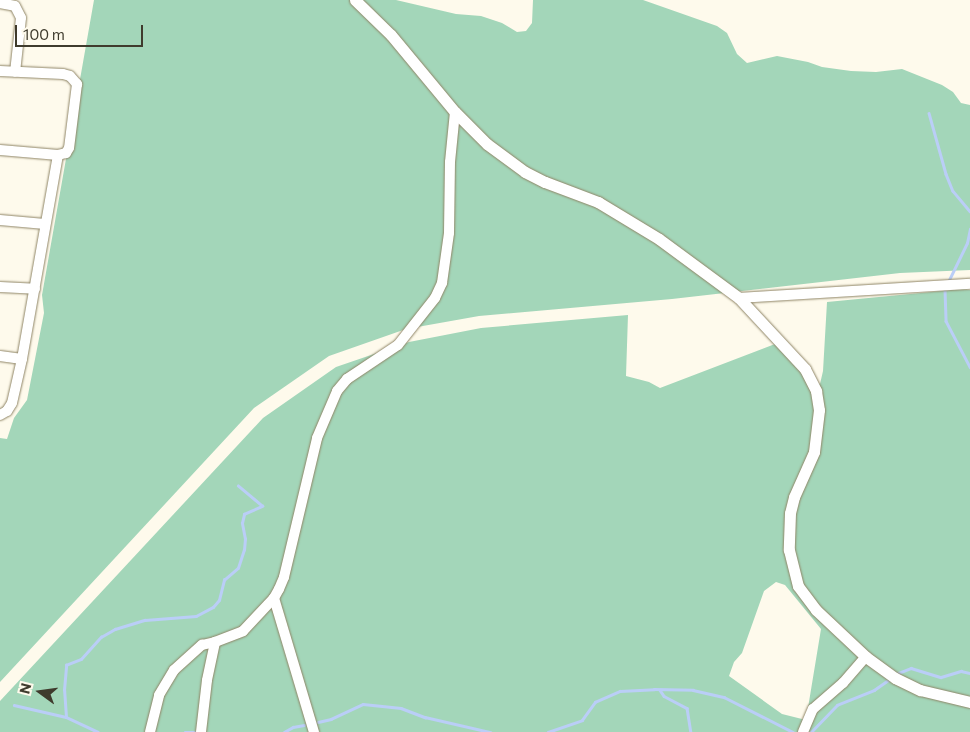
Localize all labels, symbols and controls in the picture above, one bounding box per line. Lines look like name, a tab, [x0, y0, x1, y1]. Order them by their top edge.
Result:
scale bar	[18, 15, 145, 47]
text: 100 m	[23, 25, 65, 43]
north arrow	[15, 667, 65, 717]
text: N	[15, 681, 34, 695]

